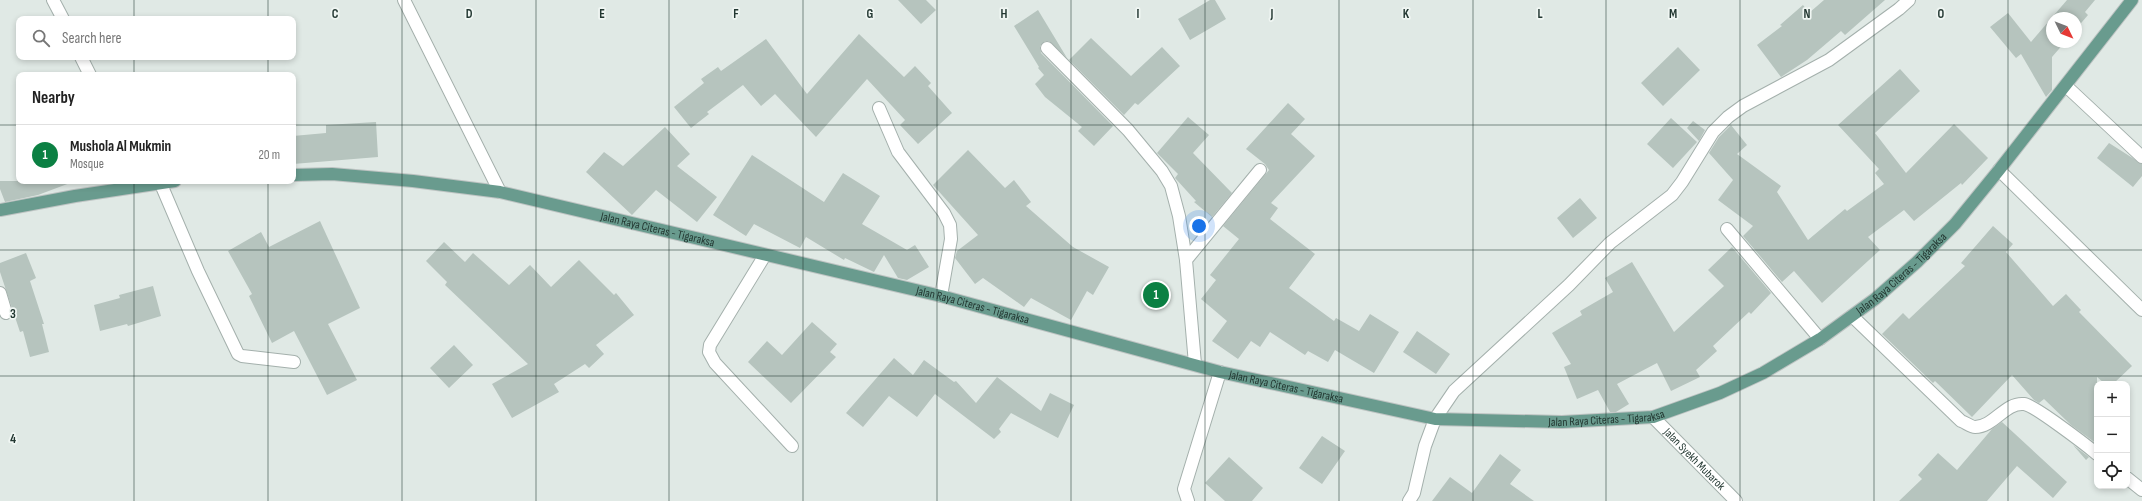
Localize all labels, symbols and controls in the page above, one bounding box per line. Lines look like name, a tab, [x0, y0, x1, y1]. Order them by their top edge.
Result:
text: C	[332, 6, 339, 22]
text: D	[466, 6, 473, 22]
text: E	[599, 6, 605, 22]
text: F	[733, 6, 739, 22]
text: G	[867, 6, 874, 22]
text: H	[1001, 6, 1008, 22]
text: I	[1137, 6, 1140, 22]
text: J	[1270, 6, 1274, 22]
text: K	[1403, 6, 1410, 22]
text: L	[1537, 6, 1543, 22]
text: M	[1669, 6, 1677, 22]
text: N	[1804, 6, 1811, 22]
text: O	[1938, 6, 1945, 22]
north arrow	[2046, 12, 2082, 48]
search box	[16, 16, 296, 60]
icon: search	[30, 27, 52, 49]
text: Search here	[62, 29, 122, 48]
text: Nearby	[32, 88, 75, 108]
text: Mushola Al Mukmin	[70, 137, 171, 156]
text: 1	[42, 147, 48, 163]
text: 20 m	[258, 147, 280, 163]
text: Mosque	[70, 156, 104, 172]
street label: Jalan Raya Citeras - Tigaraksa	[598, 209, 716, 250]
your location	[1189, 216, 1209, 236]
street label: Jalan Raya Citeras - Tigaraksa	[1853, 229, 1950, 319]
pin: 1	[1143, 280, 1169, 310]
street label: Jalan Raya Citeras - Tigaraksa	[914, 283, 1031, 328]
text: 3	[10, 306, 16, 322]
street label: Jalan Raya Citeras - Tigaraksa	[1227, 367, 1345, 407]
map controls	[2094, 381, 2130, 489]
button: +	[2094, 381, 2130, 417]
street label: Jalan Raya Citeras - Tigaraksa	[1547, 406, 1667, 430]
button: −	[2094, 417, 2130, 453]
street label: Jalan Syekh Mubarok	[1659, 424, 1728, 494]
text: 4	[10, 431, 16, 447]
button: locate	[2094, 453, 2130, 489]

